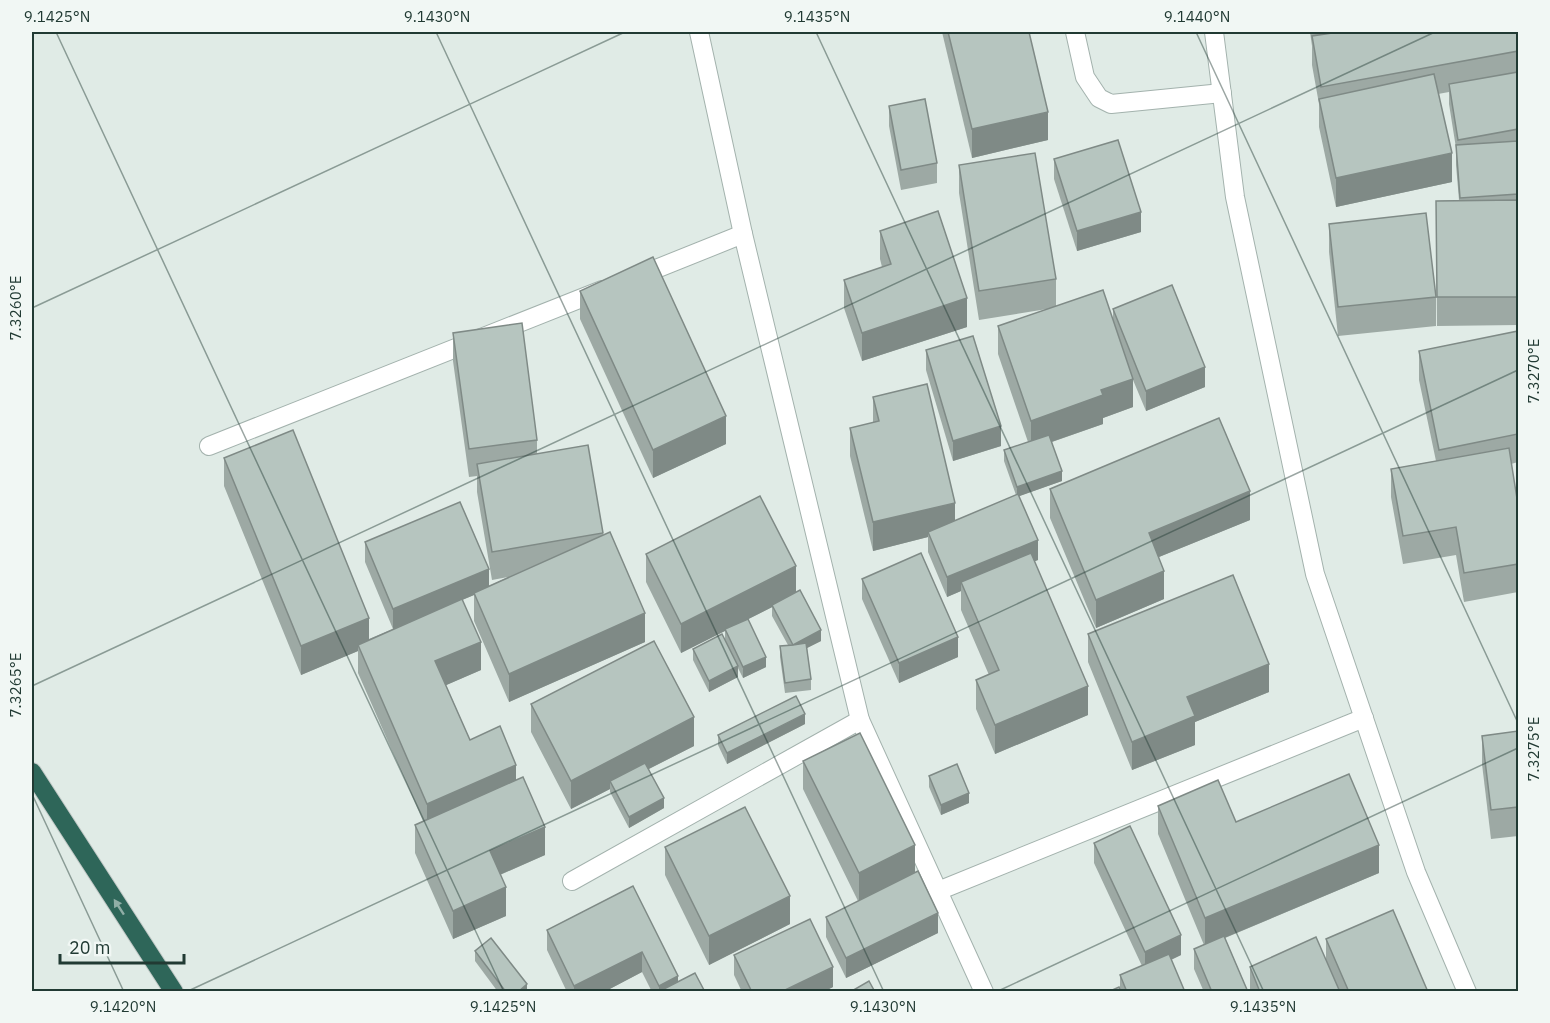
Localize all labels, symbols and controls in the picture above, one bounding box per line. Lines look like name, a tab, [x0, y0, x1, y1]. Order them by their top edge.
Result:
text: 9.1425°N	[24, 7, 90, 26]
text: 9.1430°N	[404, 7, 470, 26]
text: 9.1435°N	[784, 7, 850, 26]
text: 9.1440°N	[1164, 7, 1230, 26]
text: 7.3260°E	[6, 276, 25, 340]
text: 7.3270°E	[1524, 339, 1543, 403]
text: 7.3265°E	[6, 653, 25, 717]
text: 7.3275°E	[1524, 717, 1543, 781]
one-way arrow	[114, 899, 125, 915]
scale bar	[60, 927, 184, 965]
text: 20 m	[69, 936, 111, 959]
text: 9.1420°N	[90, 997, 156, 1016]
text: 9.1425°N	[470, 997, 536, 1016]
text: 9.1430°N	[850, 997, 916, 1016]
text: 9.1435°N	[1230, 997, 1296, 1016]

